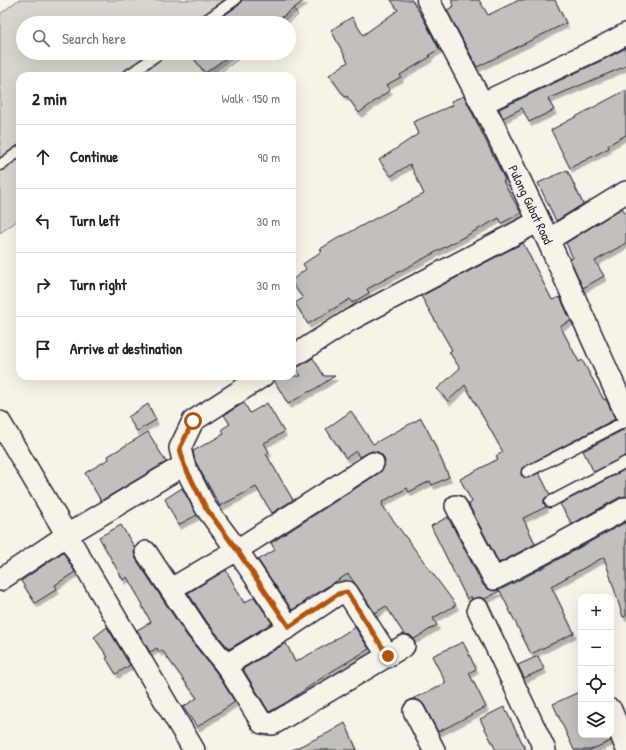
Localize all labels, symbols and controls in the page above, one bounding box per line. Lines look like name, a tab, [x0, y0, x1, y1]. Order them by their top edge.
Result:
search box	[16, 16, 296, 60]
icon: search	[30, 27, 52, 49]
text: Search here	[62, 28, 126, 49]
text: 2 min	[32, 87, 67, 110]
text: Walk · 150 m	[222, 89, 280, 107]
icon: ahead	[32, 146, 54, 168]
text: Continue	[70, 146, 118, 167]
text: 90 m	[258, 148, 280, 166]
street label: Pulong Gubat Road	[504, 162, 558, 247]
icon: left	[32, 210, 54, 232]
text: Turn left	[70, 210, 120, 231]
text: 30 m	[257, 212, 280, 230]
icon: right	[32, 274, 54, 296]
text: Turn right	[70, 274, 126, 295]
text: 30 m	[257, 276, 280, 294]
icon: arrive	[32, 338, 54, 360]
text: Arrive at destination	[70, 338, 182, 359]
route start	[184, 412, 202, 430]
map controls	[578, 594, 614, 738]
button: +	[578, 594, 614, 630]
button: −	[578, 630, 614, 666]
route end	[379, 647, 397, 665]
button: locate	[578, 666, 614, 702]
button: layers	[578, 702, 614, 738]

